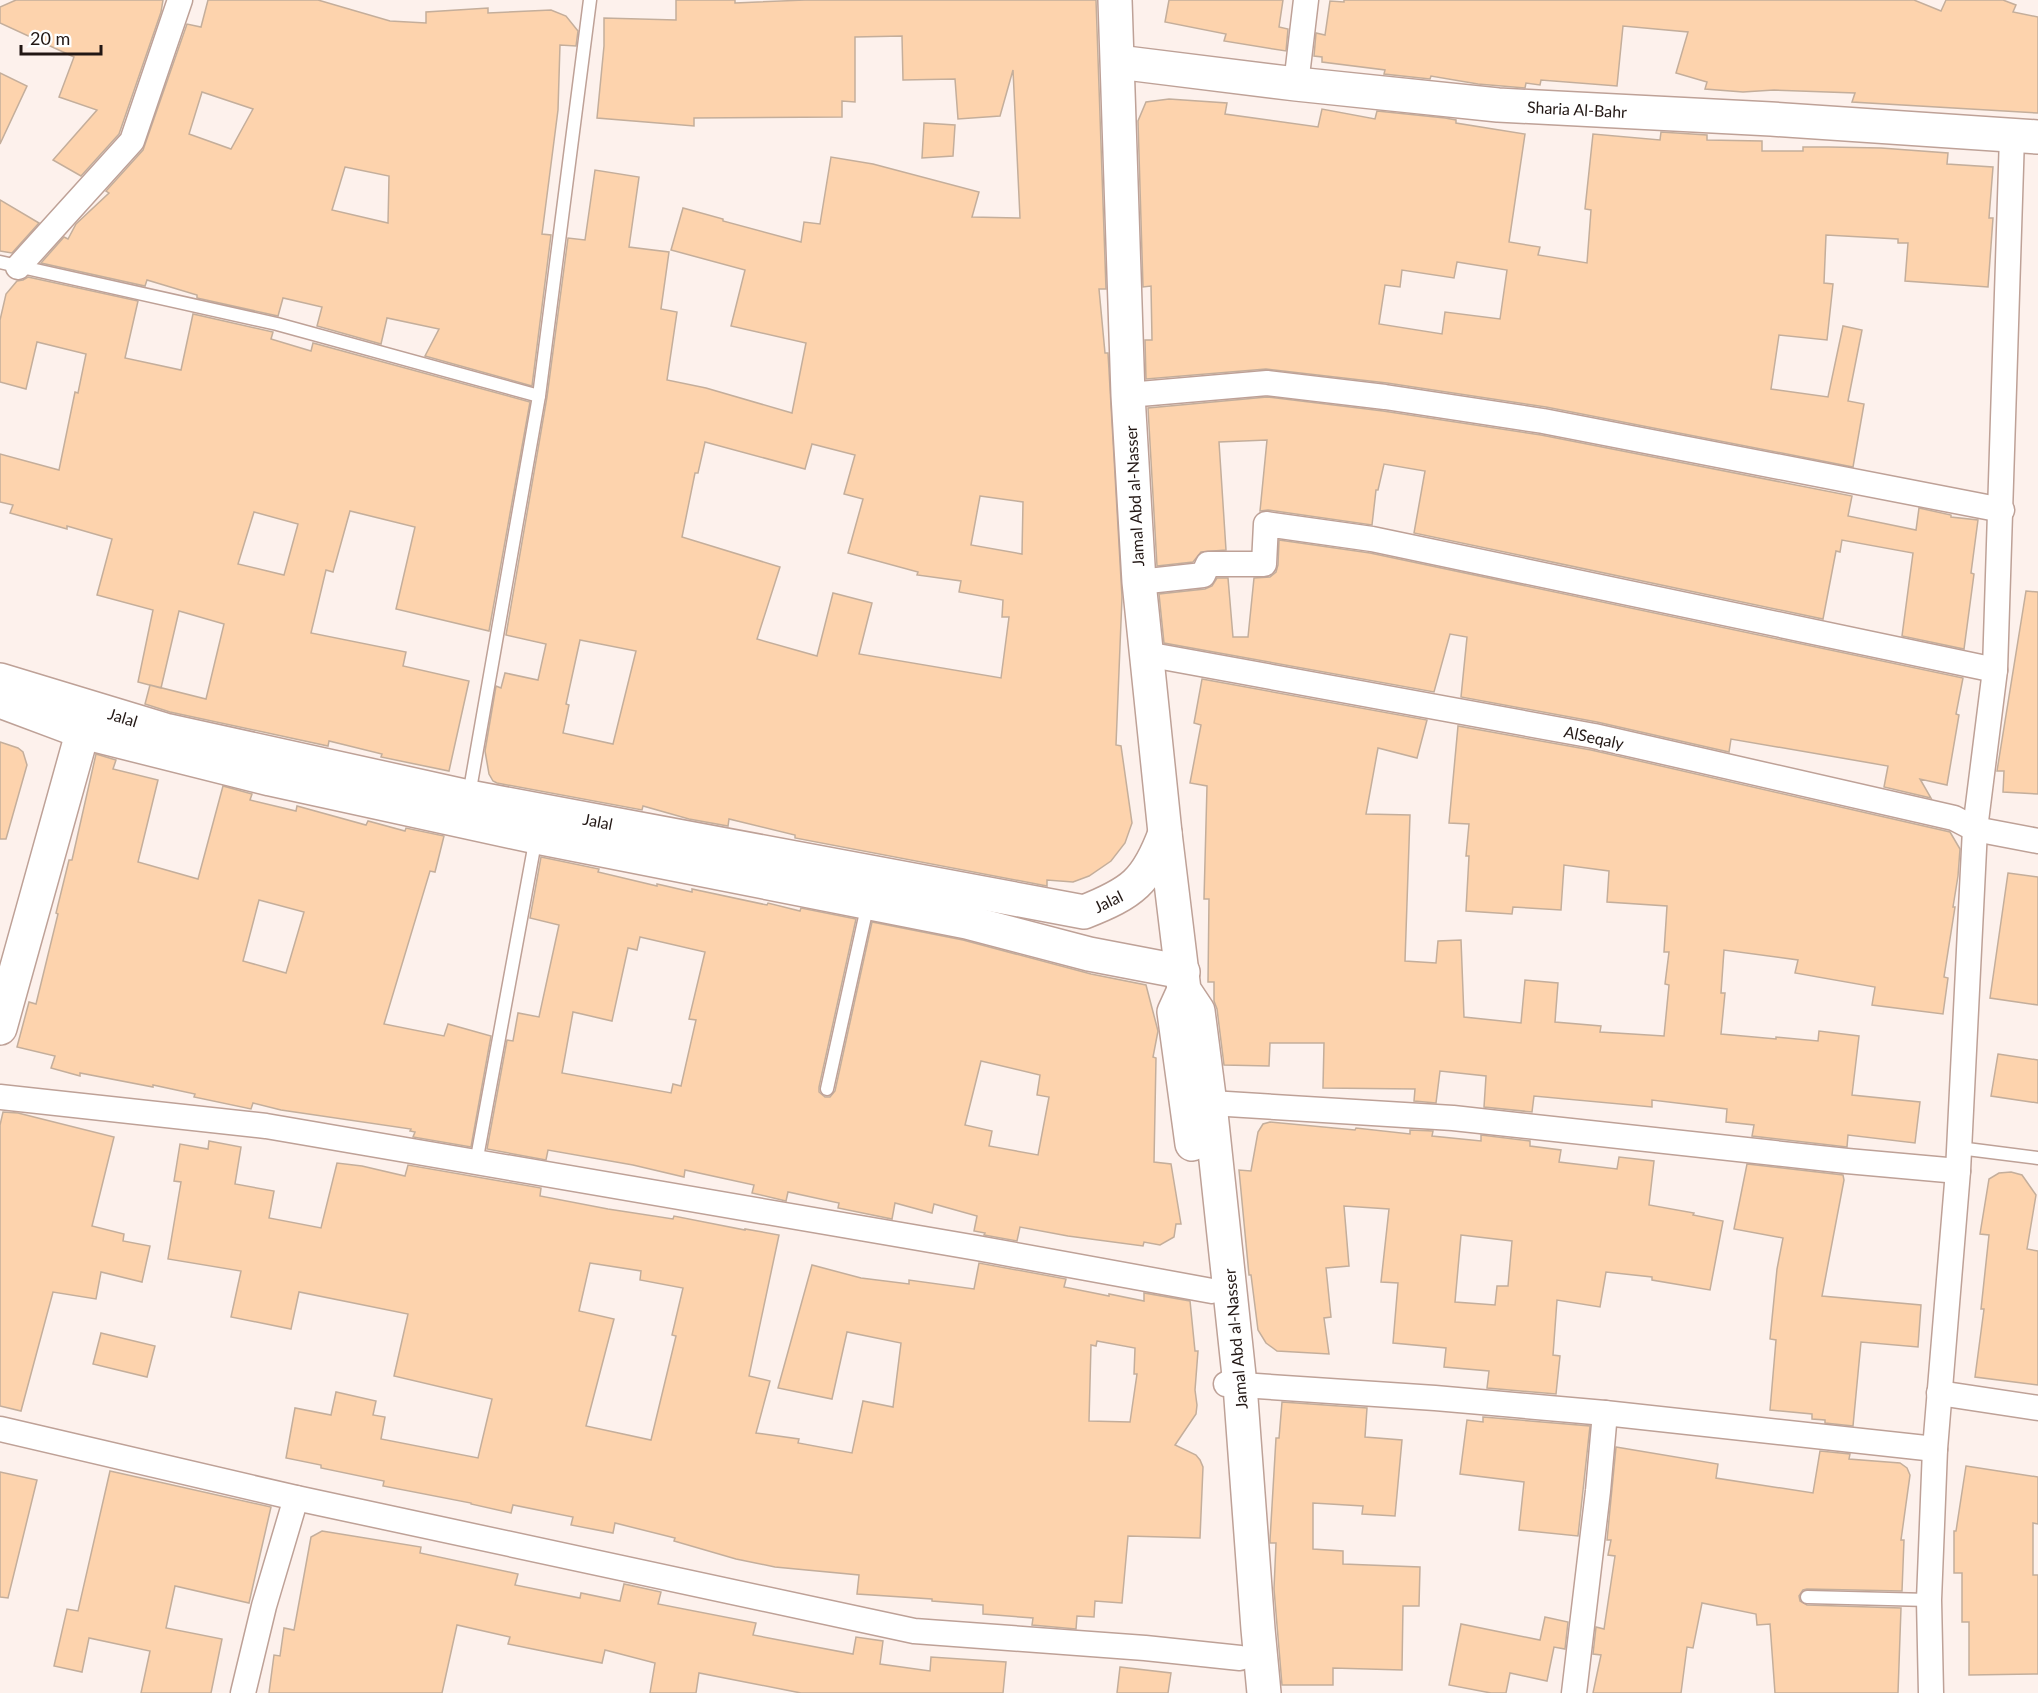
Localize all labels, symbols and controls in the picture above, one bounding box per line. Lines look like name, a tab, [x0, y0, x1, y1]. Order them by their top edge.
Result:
scale bar	[21, 18, 100, 56]
text: 20 m	[30, 27, 70, 49]
street label: Sharia Al-Bahr	[1527, 97, 1628, 121]
street label: Jamal Abd al-Nasser	[1121, 425, 1147, 567]
street label: Jalal	[106, 704, 140, 730]
street label: AlSeqaly	[1562, 721, 1626, 753]
street label: Jalal	[582, 809, 614, 833]
street label: Jalal	[1090, 886, 1126, 916]
street label: Jamal Abd al-Nasser	[1219, 1268, 1251, 1410]

